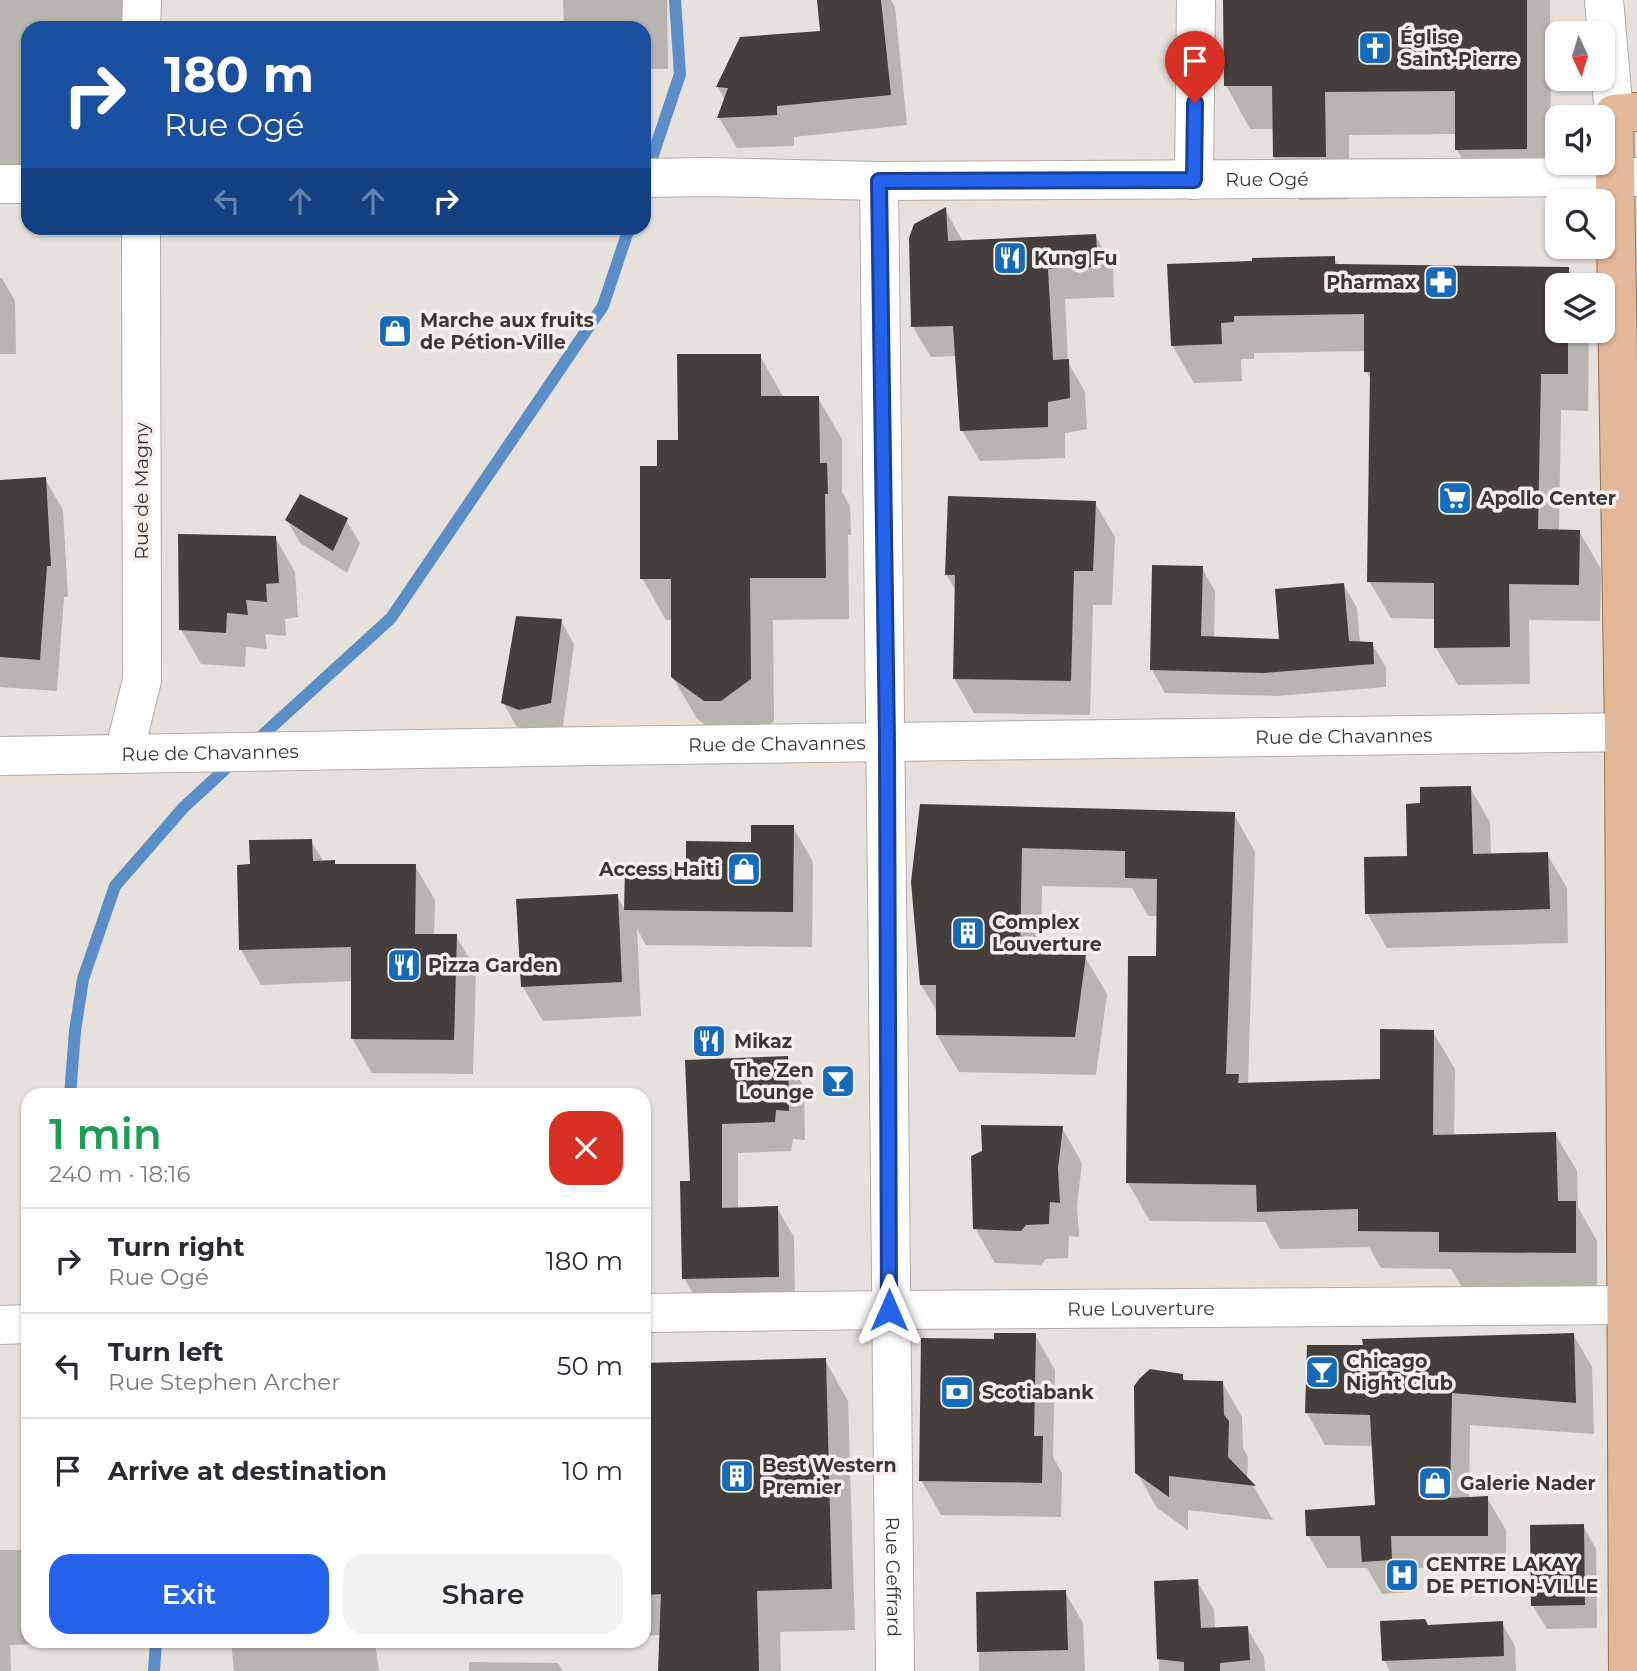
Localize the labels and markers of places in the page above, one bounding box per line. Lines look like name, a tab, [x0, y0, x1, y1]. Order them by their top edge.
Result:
place label: Église Saint-Pierre	[1400, 26, 1518, 71]
church icon: Église Saint-Pierre	[1356, 29, 1394, 67]
pin	[1165, 31, 1225, 103]
restaurant icon: Kung Fu	[991, 239, 1029, 277]
place label: Kung Fu	[1034, 247, 1118, 270]
pharmacy icon: Pharmax	[1422, 263, 1460, 301]
place label: Pharmax	[1326, 271, 1417, 294]
place label: Marche aux fruits de Pétion-Ville	[420, 309, 594, 354]
shop icon: Marche aux fruits de Pétion-Ville	[376, 312, 414, 350]
supermarket icon: Apollo Center	[1436, 479, 1474, 517]
place label: Apollo Center	[1479, 487, 1616, 510]
shop icon: Access Haiti	[725, 850, 763, 888]
place label: Access Haiti	[598, 858, 720, 881]
place label: Complex Louverture	[992, 911, 1102, 956]
building icon: Complex Louverture	[949, 914, 987, 952]
restaurant icon: Pizza Garden	[385, 946, 423, 984]
place label: Pizza Garden	[428, 954, 558, 977]
restaurant icon: Mikaz	[690, 1022, 728, 1060]
place label: Mikaz	[734, 1030, 792, 1053]
place label: The Zen Lounge	[734, 1059, 814, 1104]
bar icon: The Zen Lounge	[819, 1062, 857, 1100]
place label: Chicago Night Club	[1346, 1350, 1453, 1395]
bar icon: Chicago Night Club	[1303, 1353, 1341, 1391]
bank icon: Scotiabank	[938, 1373, 976, 1411]
place label: Scotiabank	[982, 1381, 1094, 1404]
place label: Best Western Premier	[762, 1454, 897, 1499]
building icon: Best Western Premier	[718, 1457, 756, 1495]
shop icon: Galerie Nader	[1416, 1464, 1454, 1502]
place label: Galerie Nader	[1460, 1472, 1596, 1495]
place label: CENTRE LAKAY DE PETION-VILLE	[1426, 1553, 1598, 1598]
hospital icon: CENTRE LAKAY DE PETION-VILLE	[1383, 1556, 1421, 1594]

